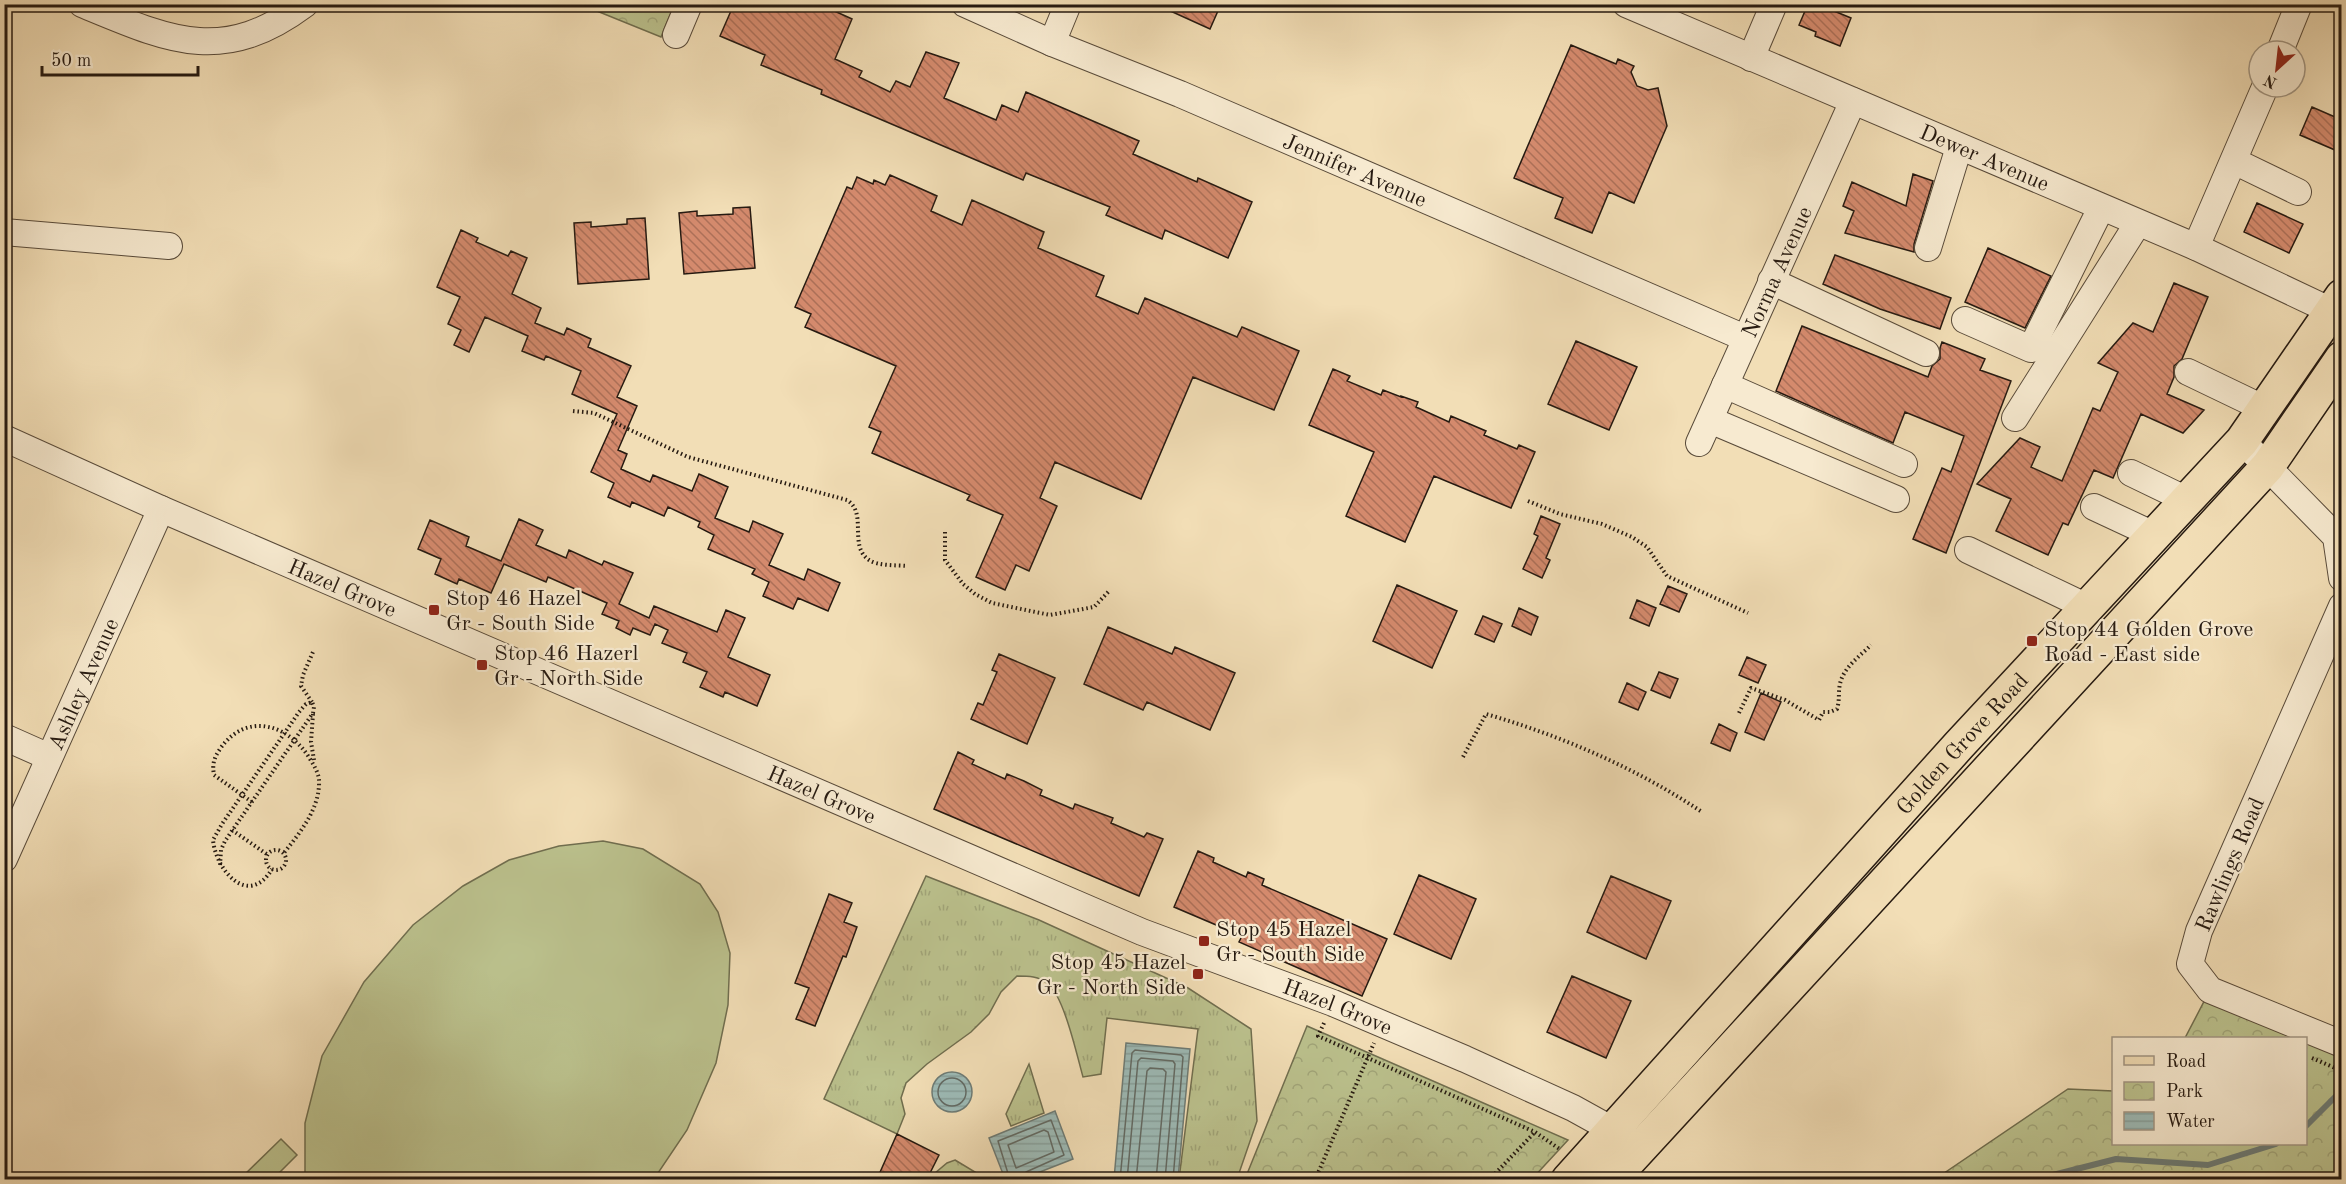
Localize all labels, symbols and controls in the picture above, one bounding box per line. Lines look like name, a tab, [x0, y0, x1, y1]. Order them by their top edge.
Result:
scale bar	[42, 39, 198, 77]
north arrow	[2247, 39, 2307, 99]
text: 50 m	[51, 52, 91, 70]
text: N	[2261, 70, 2280, 90]
street label: Dewer Avenue	[1916, 121, 2052, 196]
street label: Jennifer Avenue	[1279, 131, 1430, 212]
street label: Norma Avenue	[1739, 203, 1817, 341]
street label: Hazel Grove	[284, 556, 399, 622]
place label: Stop 46 Hazel Gr - South Side	[446, 588, 595, 635]
marker: Stop 46 Hazel Gr - South Side	[427, 603, 441, 617]
street label: Ashley Avenue	[45, 615, 124, 754]
place label: Stop 44 Golden Grove Road - East side	[2044, 619, 2253, 666]
marker: Stop 44 Golden Grove Road - East side	[2025, 634, 2039, 648]
place label: Stop 46 Hazerl Gr - North Side	[494, 643, 643, 690]
marker: Stop 46 Hazerl Gr - North Side	[475, 658, 489, 672]
street label: Golden Grove Road	[1893, 670, 2033, 820]
street label: Hazel Grove	[764, 763, 879, 829]
street label: Rawlings Road	[2193, 794, 2269, 935]
place label: Stop 45 Hazel Gr - South Side	[1216, 919, 1365, 966]
marker: Stop 45 Hazel Gr - South Side	[1197, 934, 1211, 948]
place label: Stop 45 Hazel Gr - North Side	[1037, 952, 1186, 999]
marker: Stop 45 Hazel Gr - North Side	[1191, 967, 1205, 981]
street label: Hazel Grove	[1279, 976, 1395, 1040]
legend	[2112, 1037, 2307, 1145]
text: Road	[2166, 1053, 2206, 1071]
text: Park	[2166, 1083, 2203, 1101]
text: Water	[2166, 1113, 2215, 1131]

